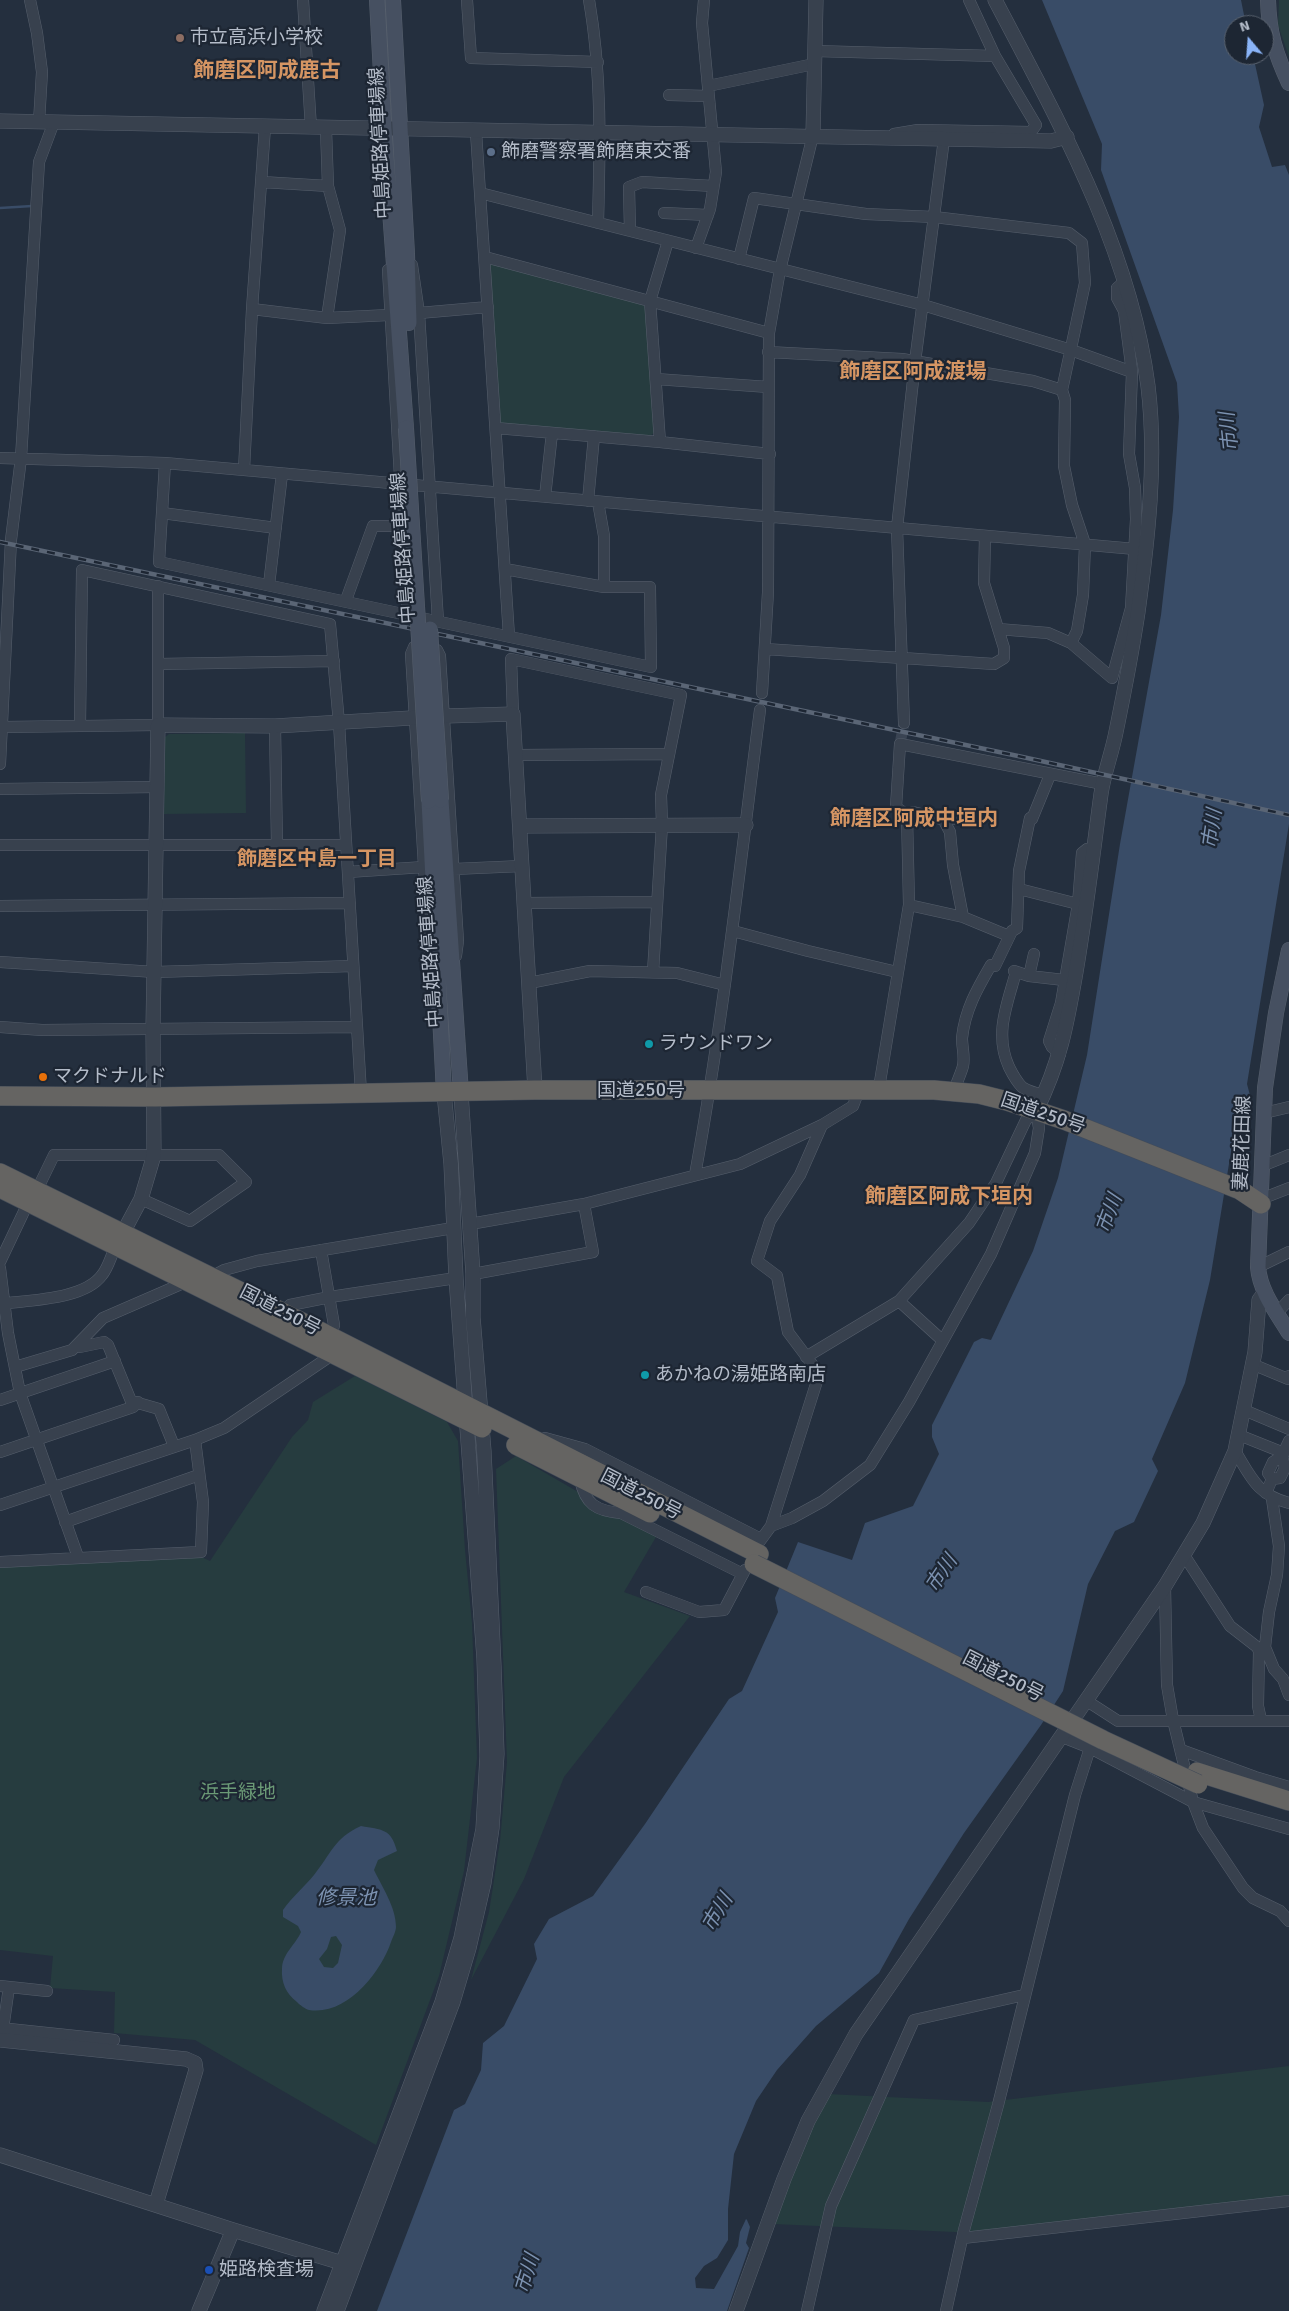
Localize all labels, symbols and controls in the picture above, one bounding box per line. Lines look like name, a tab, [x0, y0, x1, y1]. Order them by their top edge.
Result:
north arrow	[1224, 15, 1274, 65]
text: N	[1237, 17, 1252, 36]
place label: 市立高浜小学校	[190, 27, 323, 49]
marker: 市立高浜小学校	[174, 32, 186, 44]
district label: 飾磨区阿成鹿古	[194, 58, 340, 84]
street label: 中島姫路停車場線	[366, 67, 396, 219]
place label: 飾磨警察署飾磨東交番	[501, 141, 691, 163]
marker: 飾磨警察署飾磨東交番	[485, 146, 497, 158]
district label: 飾磨区阿成渡場	[840, 359, 986, 385]
water label: 市川	[1216, 411, 1244, 453]
street label: 中島姫路停車場線	[387, 471, 421, 625]
district label: 飾磨区阿成中垣内	[830, 806, 998, 832]
water label: 市川	[1198, 808, 1228, 850]
district label: 飾磨区中島一丁目	[237, 848, 397, 872]
street label: 中島姫路停車場線	[414, 875, 448, 1029]
place label: ラウンドワン	[659, 1033, 773, 1055]
marker: ラウンドワン	[643, 1038, 655, 1050]
place label: マクドナルド	[53, 1066, 167, 1088]
marker: マクドナルド	[37, 1071, 49, 1083]
street label: 国道250号	[597, 1080, 685, 1102]
street label: 国道250号	[998, 1089, 1088, 1139]
street label: 妻鹿花田線	[1230, 1095, 1256, 1191]
district label: 飾磨区阿成下垣内	[865, 1184, 1033, 1210]
water label: 市川	[1092, 1191, 1128, 1237]
street label: 国道250号	[236, 1281, 324, 1341]
place label: あかねの湯姫路南店	[655, 1364, 826, 1386]
marker: あかねの湯姫路南店	[639, 1369, 651, 1381]
street label: 国道250号	[597, 1465, 685, 1525]
water label: 市川	[921, 1551, 963, 1597]
street label: 国道250号	[959, 1647, 1047, 1707]
park label: 浜手緑地	[200, 1782, 276, 1804]
water label: 修景池	[316, 1887, 376, 1911]
water label: 市川	[697, 1890, 739, 1936]
water label: 市川	[511, 2251, 545, 2297]
place label: 姫路検査場	[219, 2259, 314, 2281]
marker: 姫路検査場	[203, 2264, 215, 2276]

